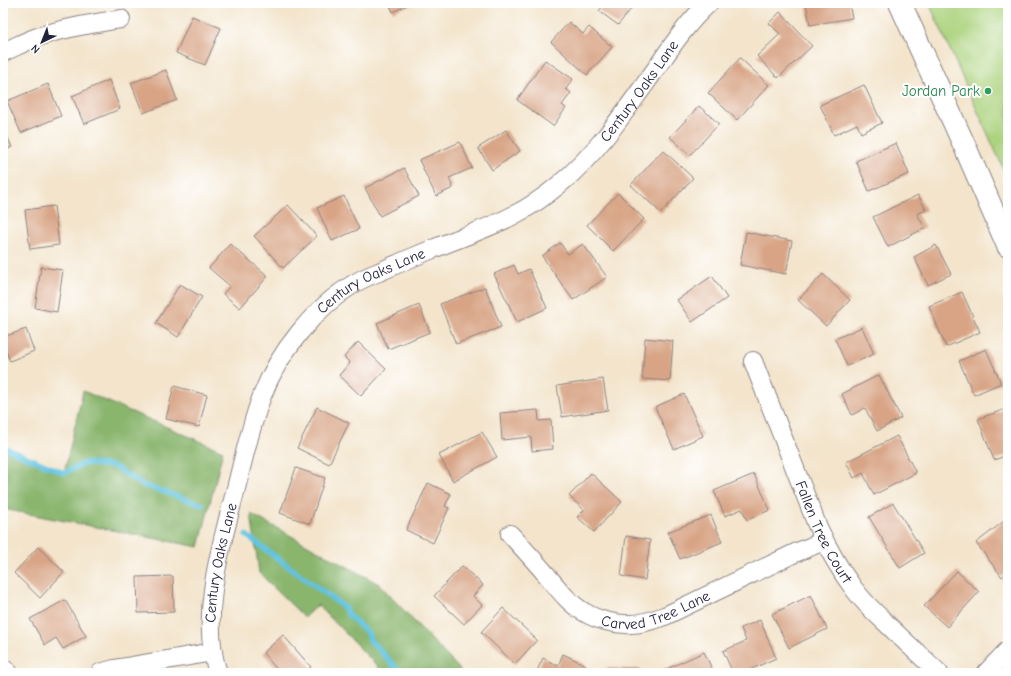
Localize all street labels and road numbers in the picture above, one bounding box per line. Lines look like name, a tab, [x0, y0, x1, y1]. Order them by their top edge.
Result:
street label: Century Oaks Lane	[596, 36, 682, 145]
street label: Century Oaks Lane	[313, 244, 428, 318]
street label: Fallen Tree Court	[792, 478, 856, 587]
street label: Century Oaks Lane	[202, 500, 241, 623]
street label: Carved Tree Lane	[599, 586, 713, 633]

